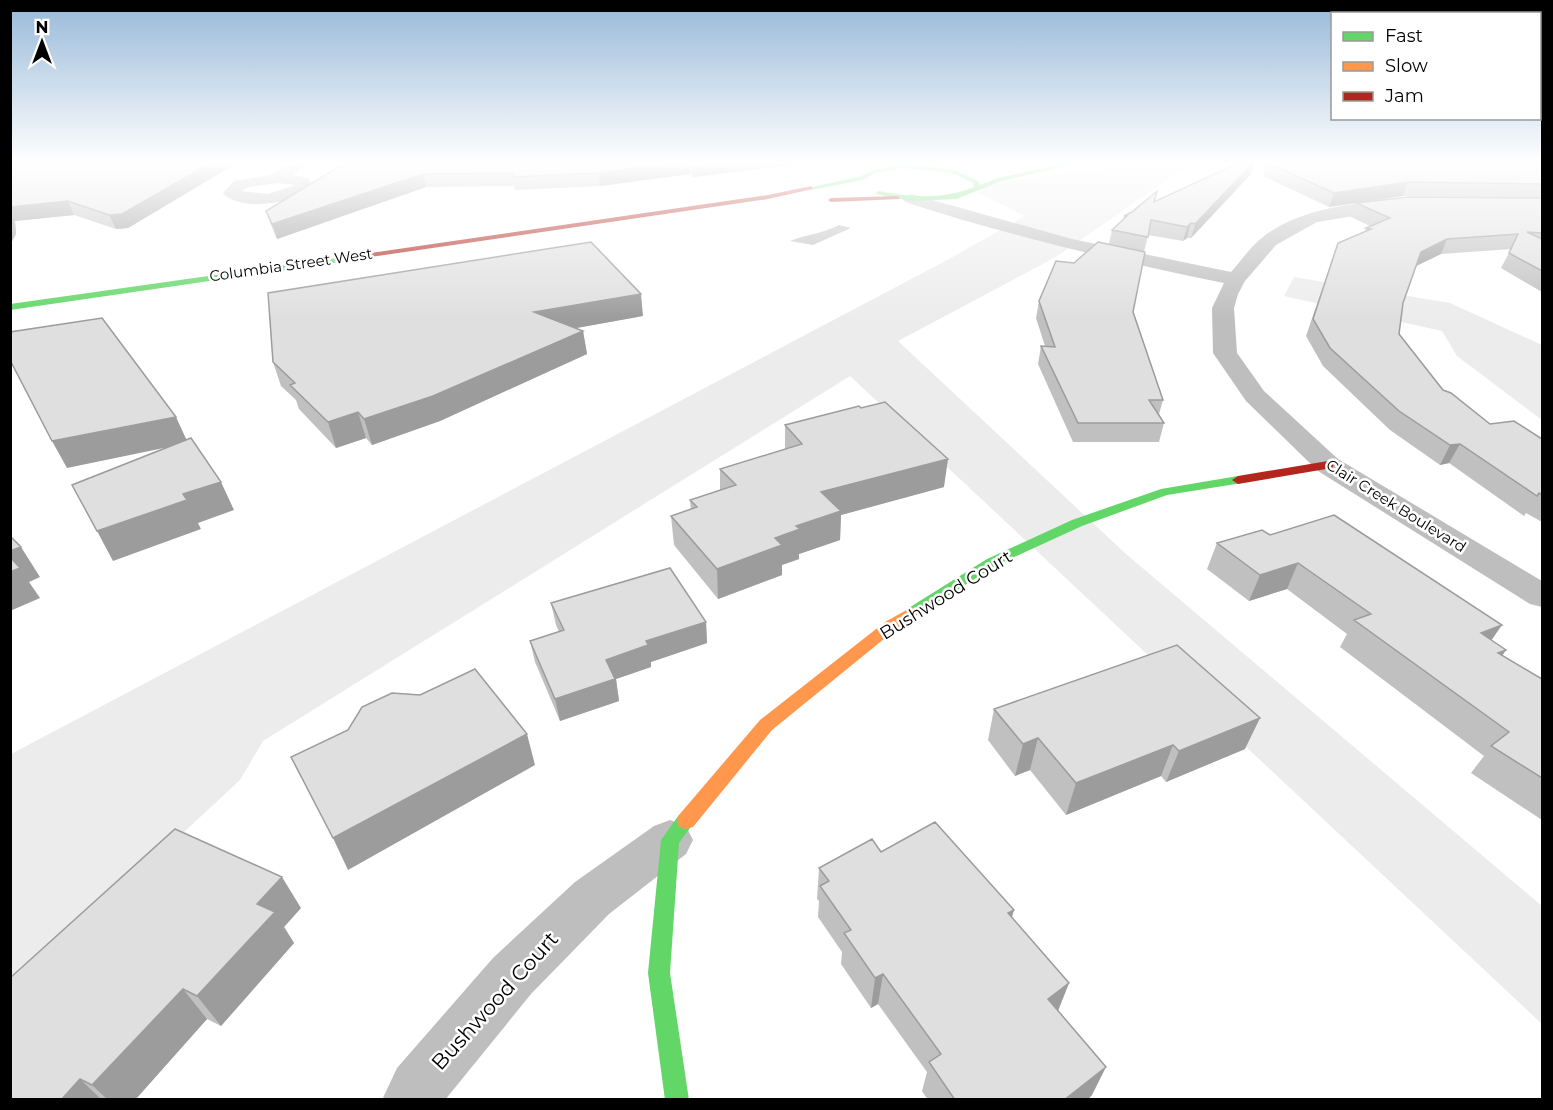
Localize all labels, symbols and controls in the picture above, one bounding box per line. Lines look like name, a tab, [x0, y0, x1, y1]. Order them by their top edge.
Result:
north arrow	[12, 12, 72, 72]
legend	[1331, 12, 1541, 120]
text: N	[36, 18, 48, 37]
text: Fast	[1385, 25, 1423, 47]
text: Slow	[1385, 55, 1428, 77]
text: Jam	[1384, 85, 1424, 107]
street label: Columbia Street West	[208, 244, 374, 285]
street label: Clair Creek Boulevard	[1323, 455, 1470, 556]
street label: Bushwood Court	[876, 545, 1016, 645]
street label: Bushwood Court	[426, 926, 563, 1075]

